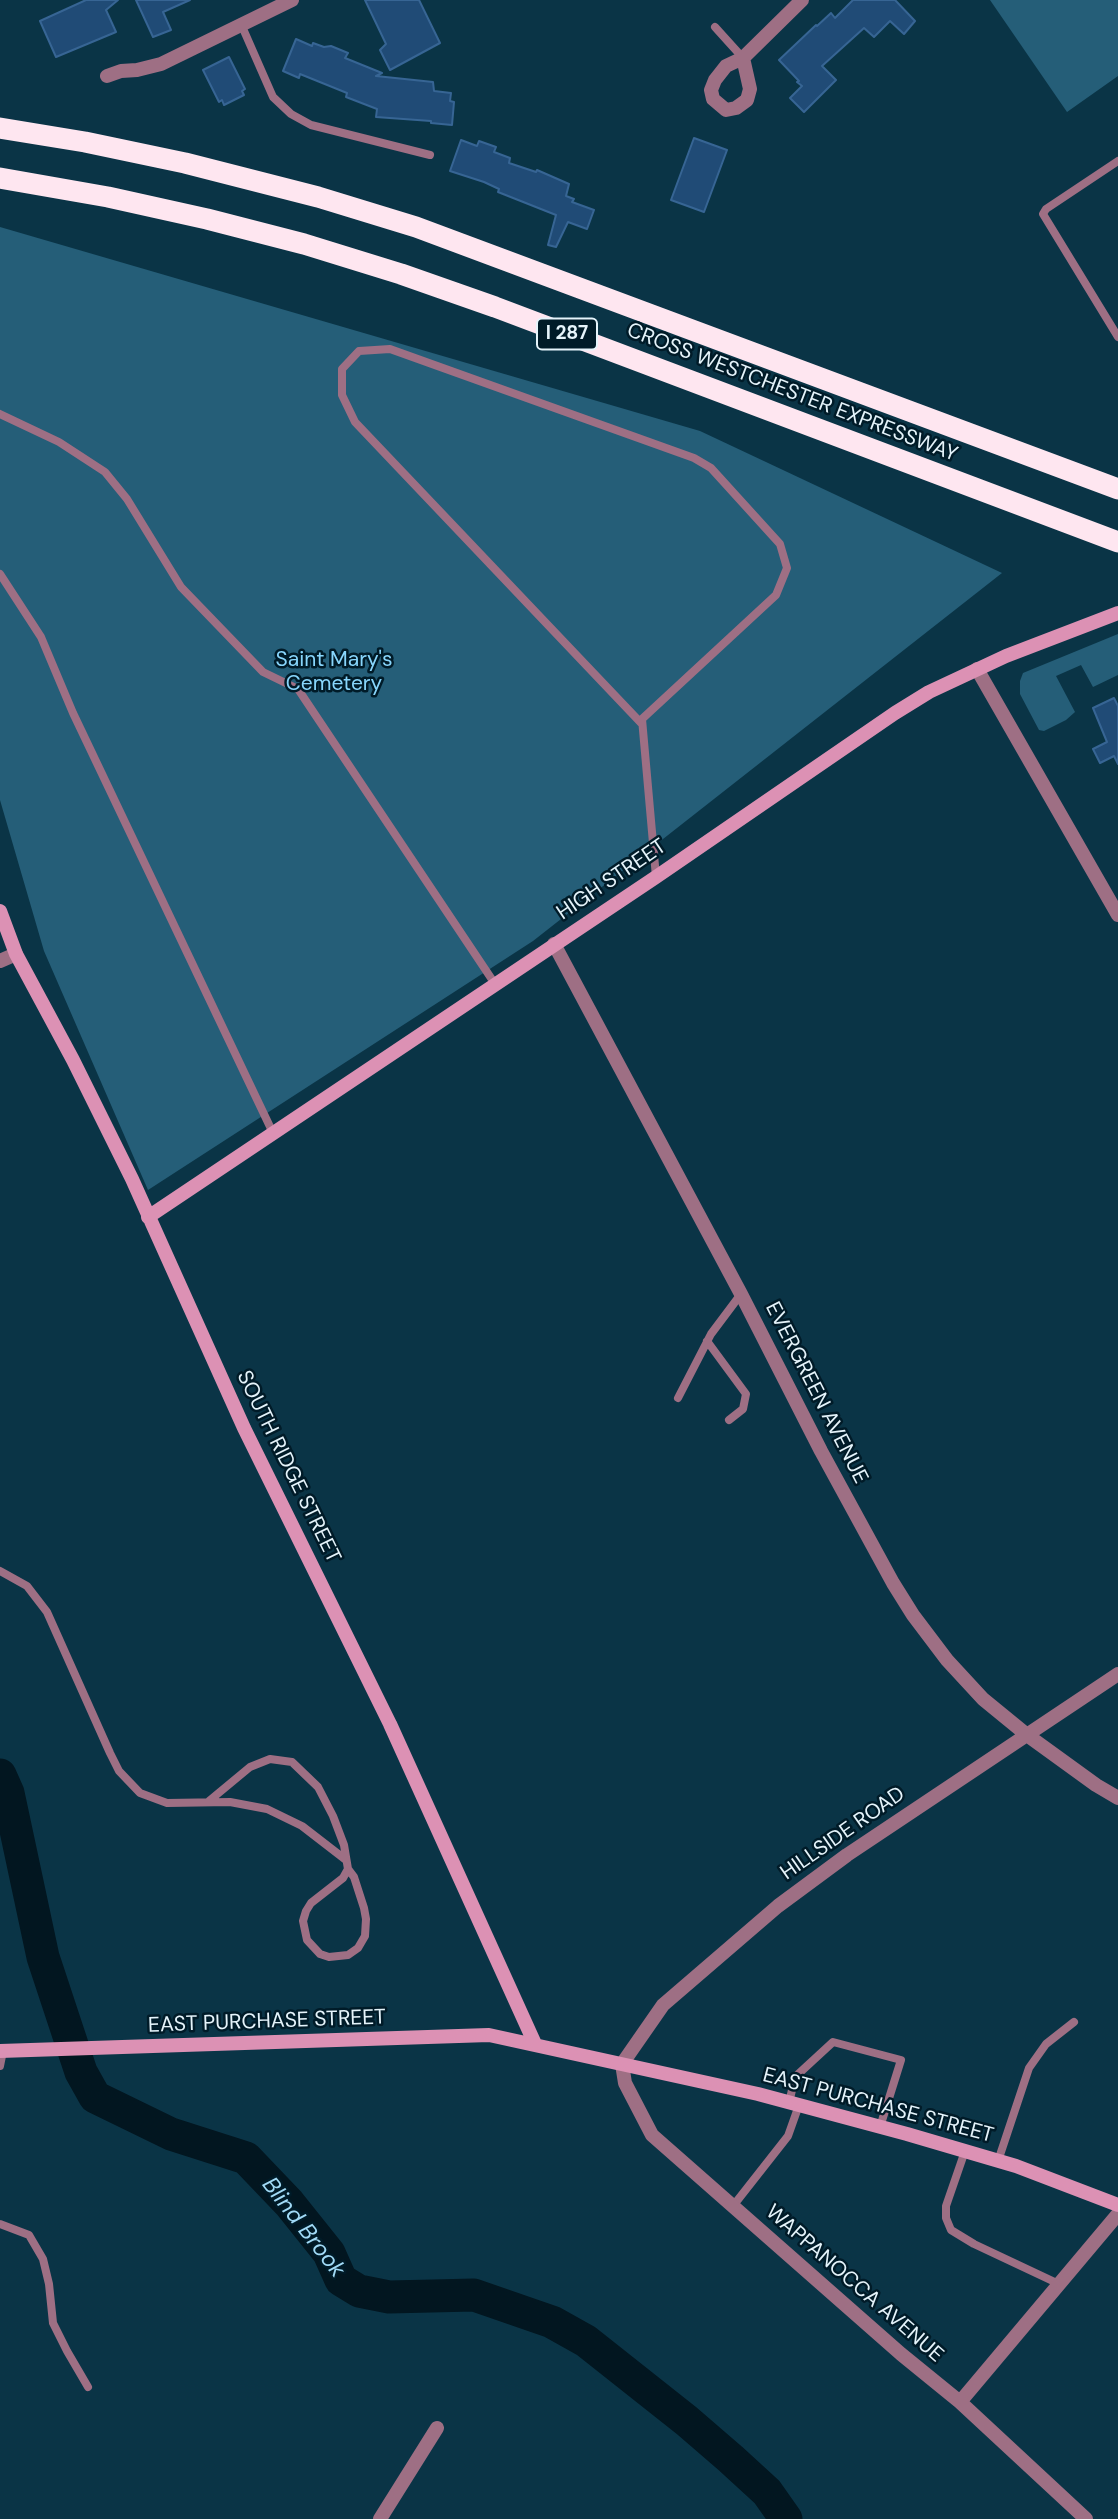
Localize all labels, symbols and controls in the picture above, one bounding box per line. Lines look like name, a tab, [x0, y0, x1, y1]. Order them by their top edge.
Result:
road number: I 287	[537, 318, 597, 350]
street label: CROSS WESTCHESTER EXPRESSWAY	[623, 318, 961, 468]
park label: Saint Mary's Cemetery	[276, 647, 392, 697]
street label: HIGH STREET	[552, 834, 672, 926]
street label: EVERGREEN AVENUE	[759, 1298, 873, 1488]
street label: SOUTH RIDGE STREET	[231, 1367, 345, 1567]
street label: HILLSIDE ROAD	[776, 1782, 910, 1886]
street label: EAST PURCHASE STREET	[148, 2005, 386, 2039]
street label: EAST PURCHASE STREET	[760, 2063, 996, 2149]
water label: Blind Brook	[255, 2172, 351, 2284]
street label: WAPPANOCCA AVENUE	[760, 2200, 948, 2368]

